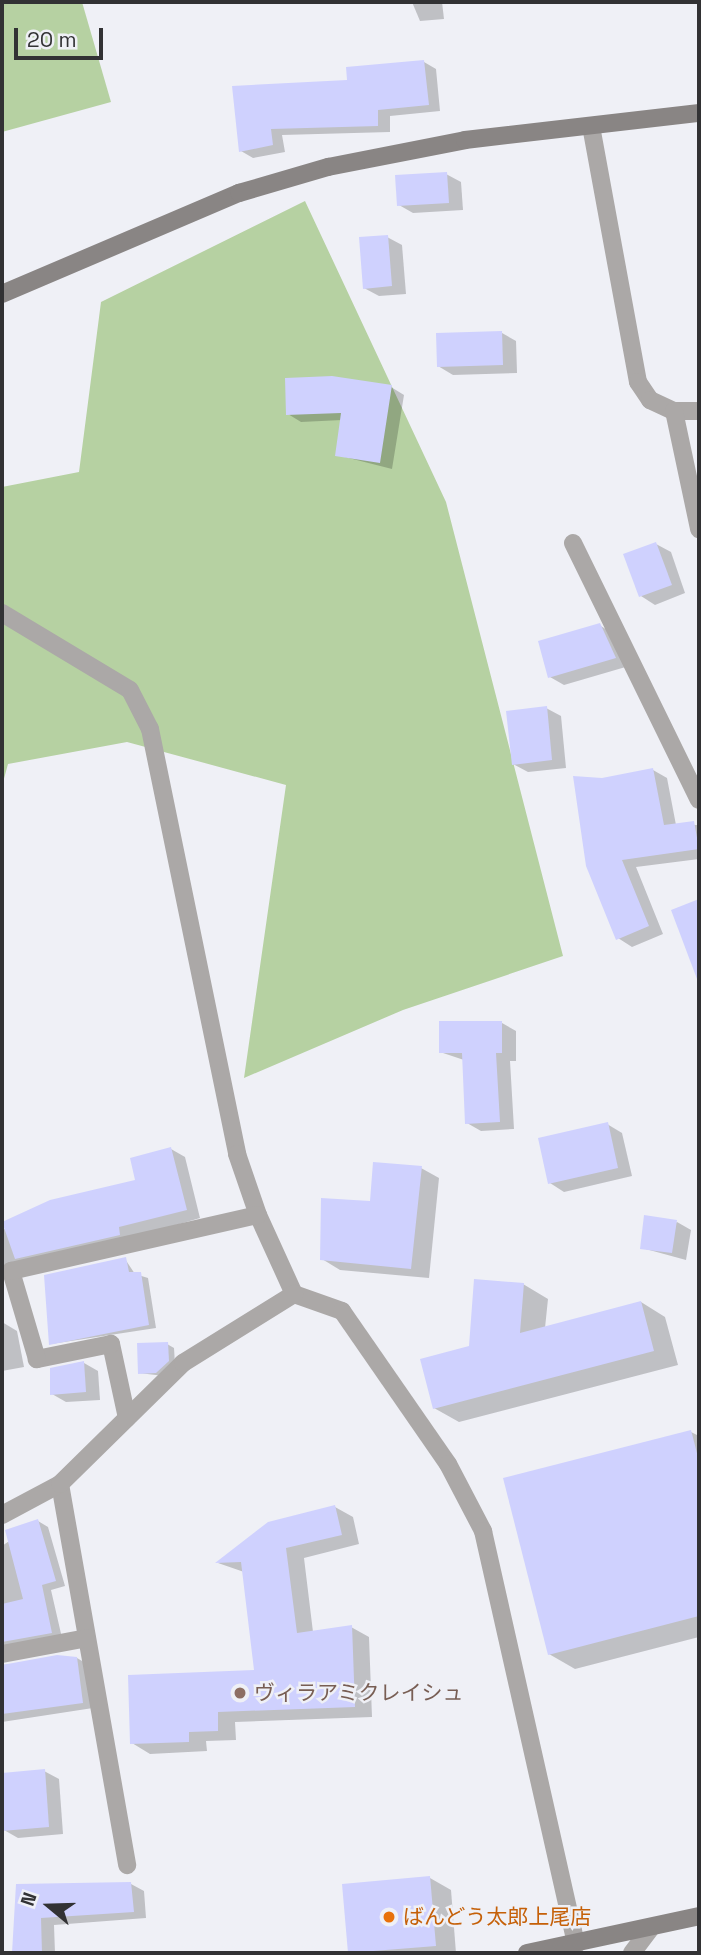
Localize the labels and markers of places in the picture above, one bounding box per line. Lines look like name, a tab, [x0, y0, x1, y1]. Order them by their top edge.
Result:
place label: ヴィラアミクレイシュ	[254, 1680, 464, 1706]
marker: ヴィラアミクレイシュ	[232, 1685, 248, 1701]
place label: ばんどう太郎上尾店	[403, 1904, 592, 1930]
marker: ばんどう太郎上尾店	[381, 1909, 397, 1925]

